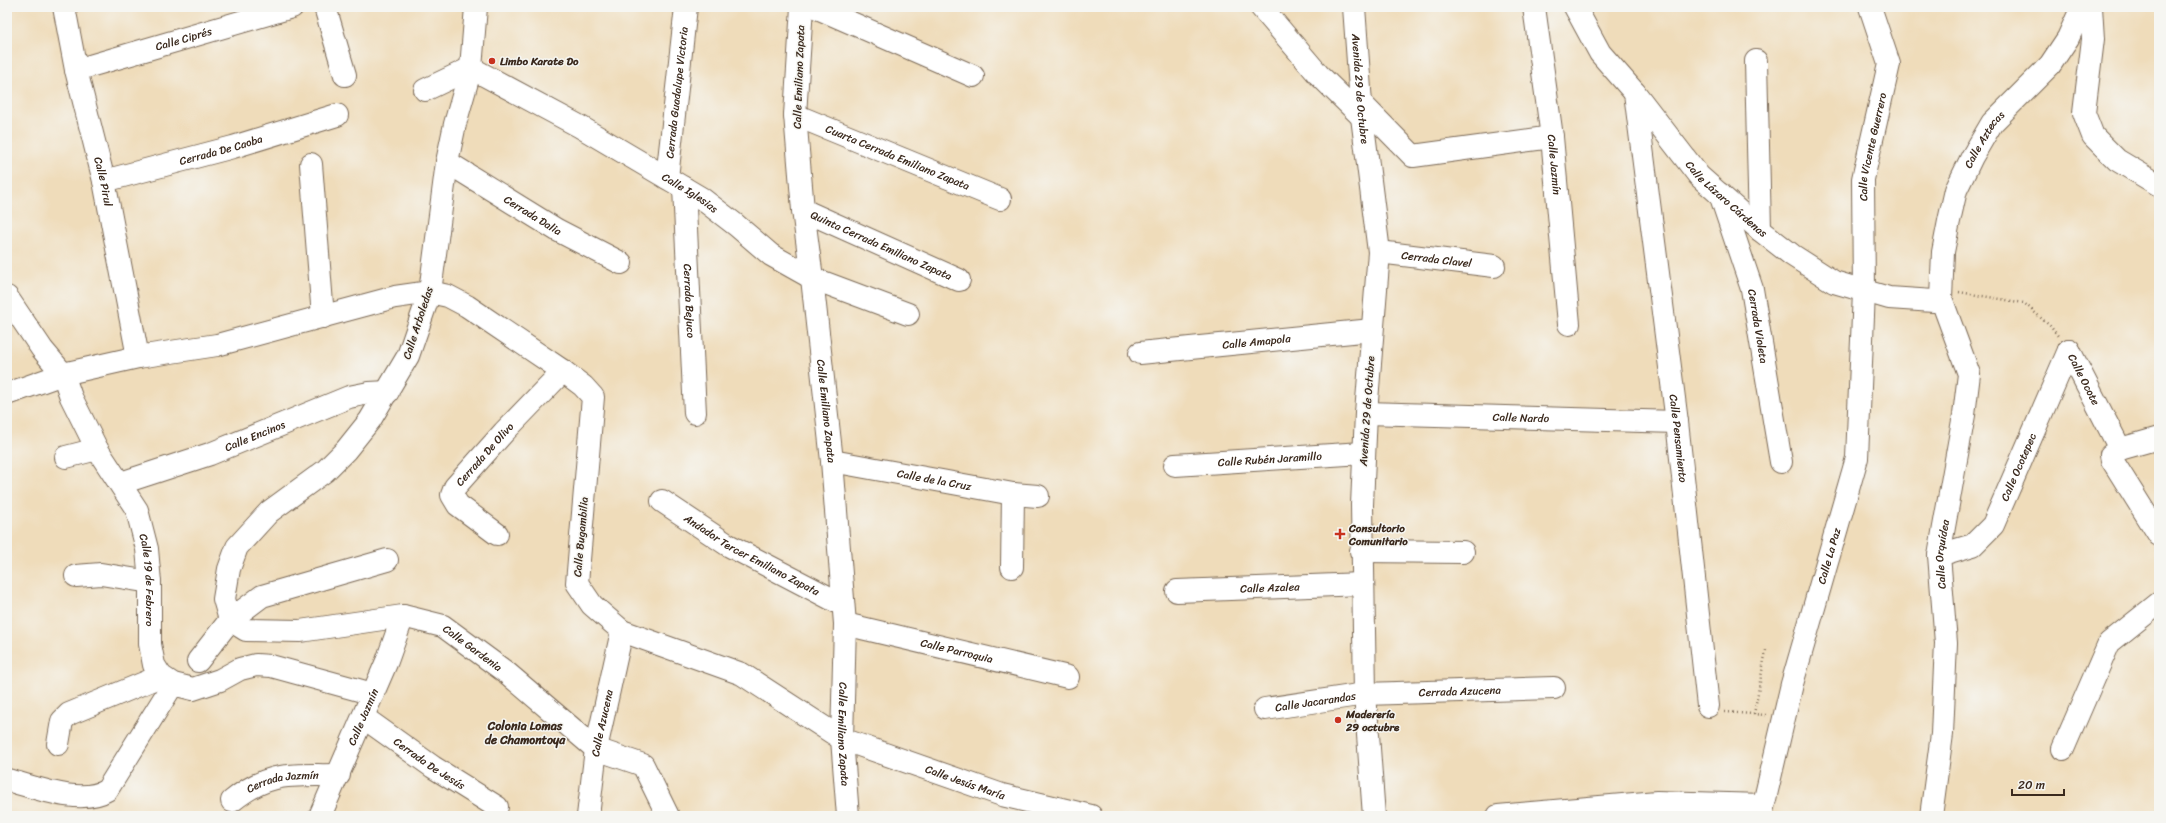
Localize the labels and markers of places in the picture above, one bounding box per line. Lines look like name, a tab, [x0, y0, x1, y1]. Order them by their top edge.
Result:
place label: Limbo Karate Do	[500, 52, 579, 71]
marker: Limbo Karate Do	[487, 56, 497, 66]
place label: Consultorio Comunitario	[1348, 519, 1408, 551]
marker: Consultorio Comunitario	[1334, 528, 1346, 540]
place label: Maderería 29 octubre	[1345, 705, 1400, 737]
marker: Maderería 29 octubre	[1333, 715, 1343, 725]

